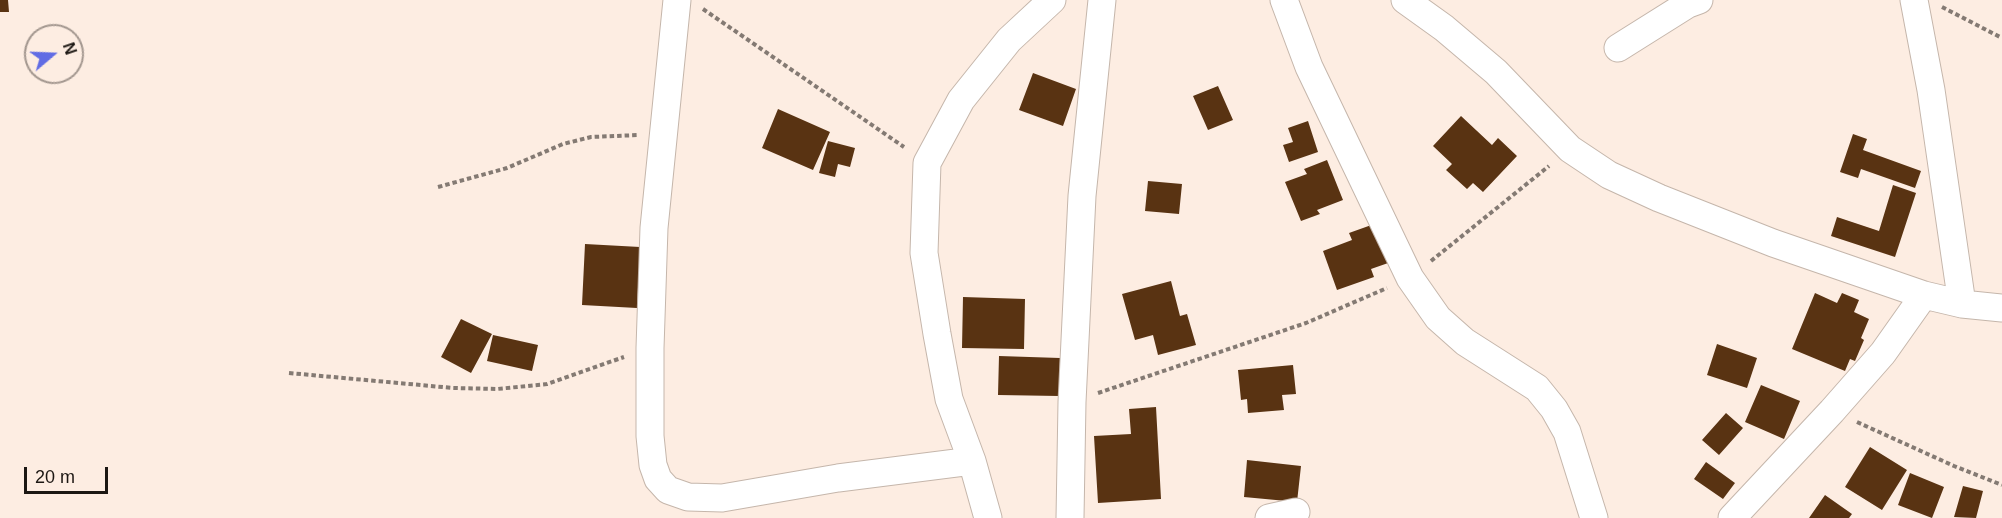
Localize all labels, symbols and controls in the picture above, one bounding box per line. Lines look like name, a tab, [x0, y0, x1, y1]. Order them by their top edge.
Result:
north arrow	[24, 24, 84, 84]
text: N	[60, 40, 80, 57]
scale bar	[27, 455, 111, 493]
text: 20 m	[35, 467, 75, 487]

